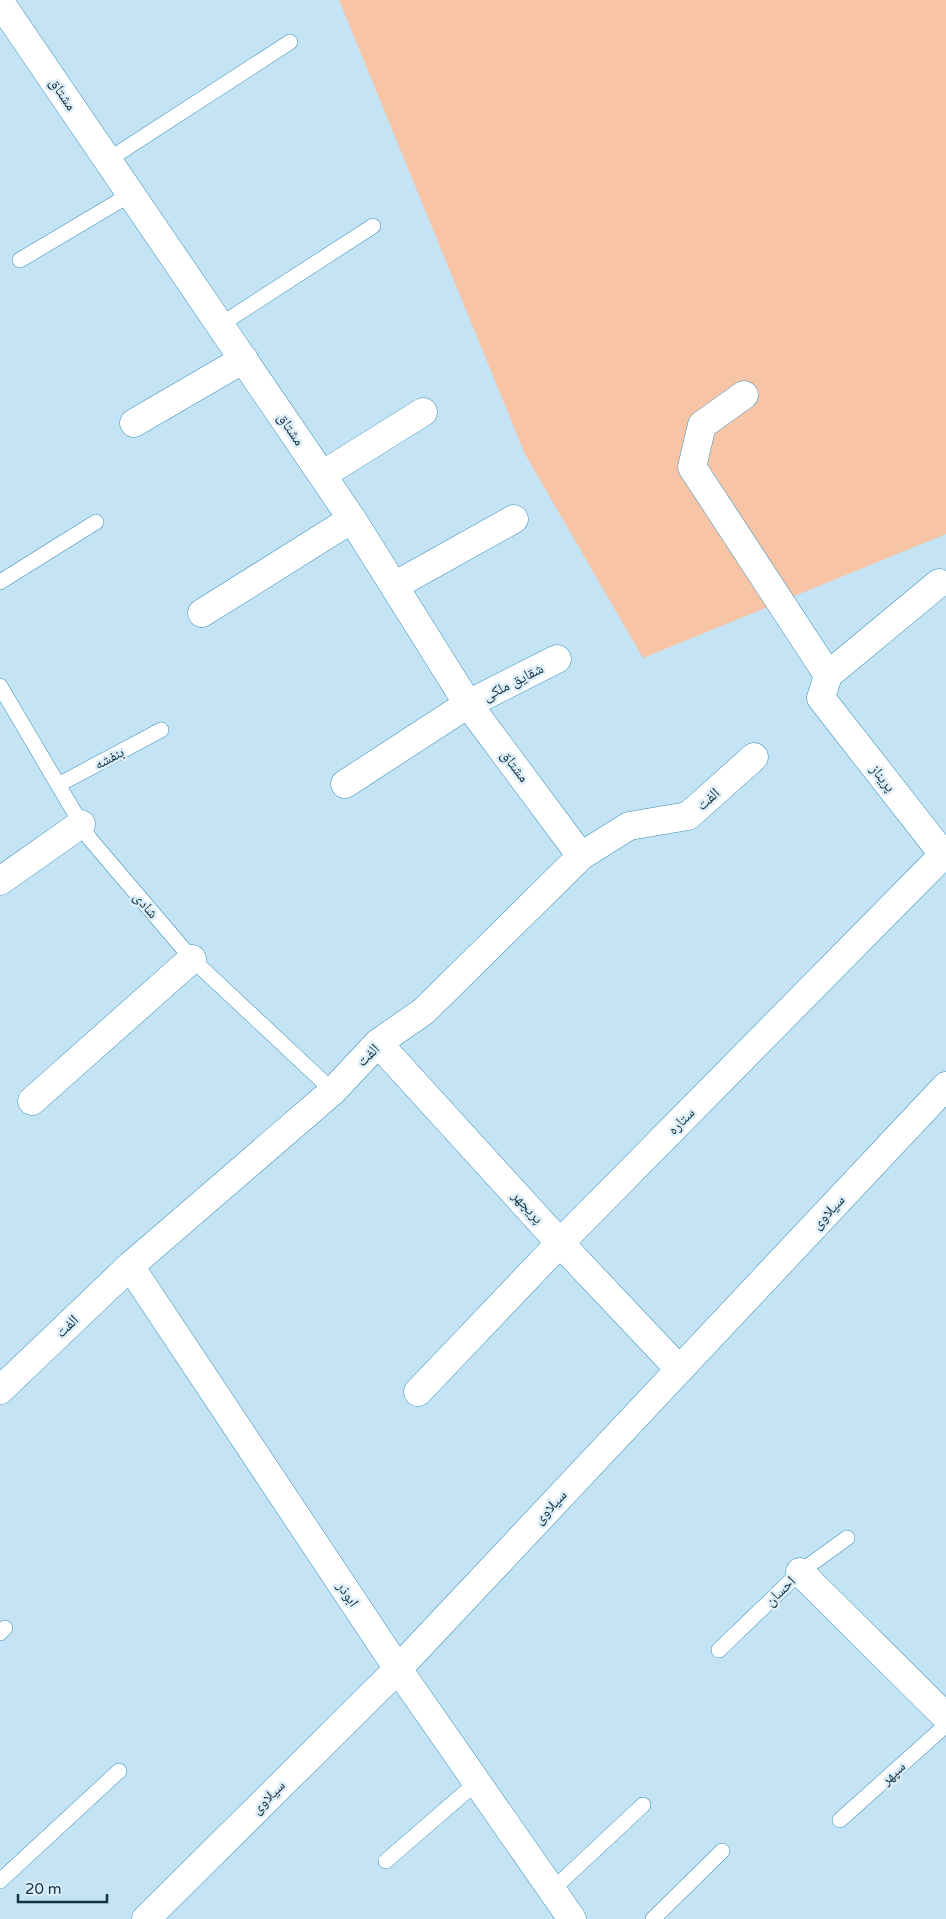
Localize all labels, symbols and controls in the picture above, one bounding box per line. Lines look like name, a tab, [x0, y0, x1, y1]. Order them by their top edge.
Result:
street label: مشتاق	[45, 74, 81, 115]
street label: مشتاق	[273, 409, 309, 450]
street label: شقایق ملکی	[480, 659, 547, 706]
street label: بنفشه	[91, 743, 127, 773]
street label: مشتاق	[496, 746, 533, 786]
street label: پریناز	[866, 760, 899, 796]
street label: الفت	[693, 784, 723, 814]
street label: شادی	[129, 888, 162, 923]
street label: الفت	[353, 1040, 383, 1070]
street label: ستاره	[664, 1104, 698, 1138]
street label: پریچهر	[508, 1186, 547, 1227]
street label: سیلاوی	[808, 1191, 849, 1234]
street label: الفت	[52, 1311, 82, 1341]
street label: سیلاوی	[530, 1486, 571, 1529]
street label: احسان	[761, 1572, 800, 1611]
street label: ابوذر	[333, 1577, 363, 1610]
street label: سپهر	[876, 1757, 909, 1789]
street label: سیلاوی	[247, 1776, 290, 1818]
scale bar	[18, 1872, 106, 1904]
text: 20 m	[25, 1880, 62, 1898]

